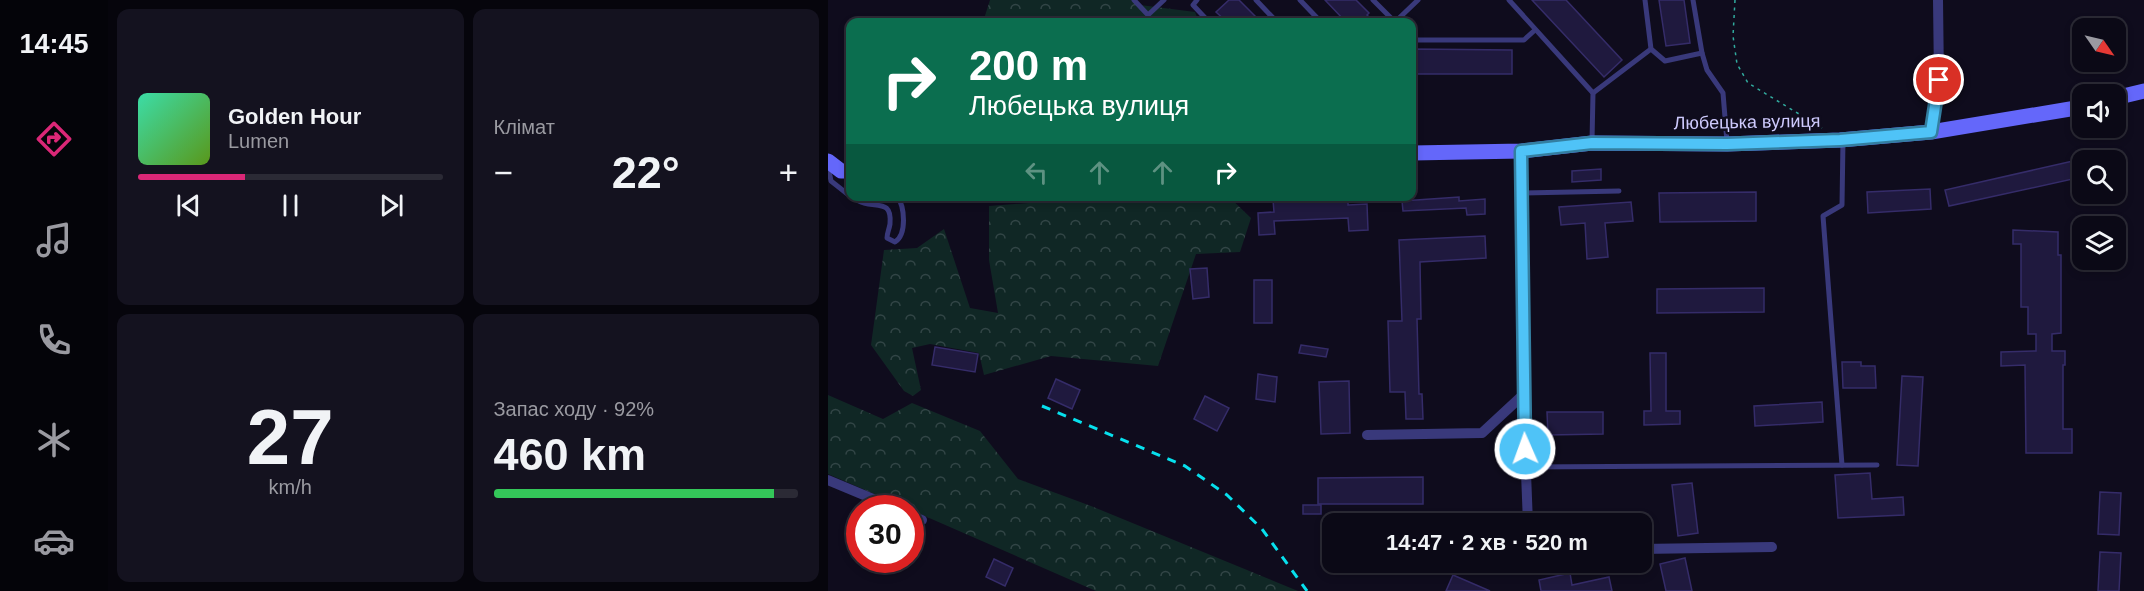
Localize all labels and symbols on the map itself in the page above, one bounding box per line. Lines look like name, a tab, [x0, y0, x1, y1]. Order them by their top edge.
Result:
north arrow	[2072, 18, 2126, 72]
pin	[1913, 54, 1964, 105]
street label: Любецька вулиця	[1673, 111, 1821, 133]
position arrow	[1493, 417, 1557, 481]
speed limit sign: 30	[846, 495, 924, 573]

